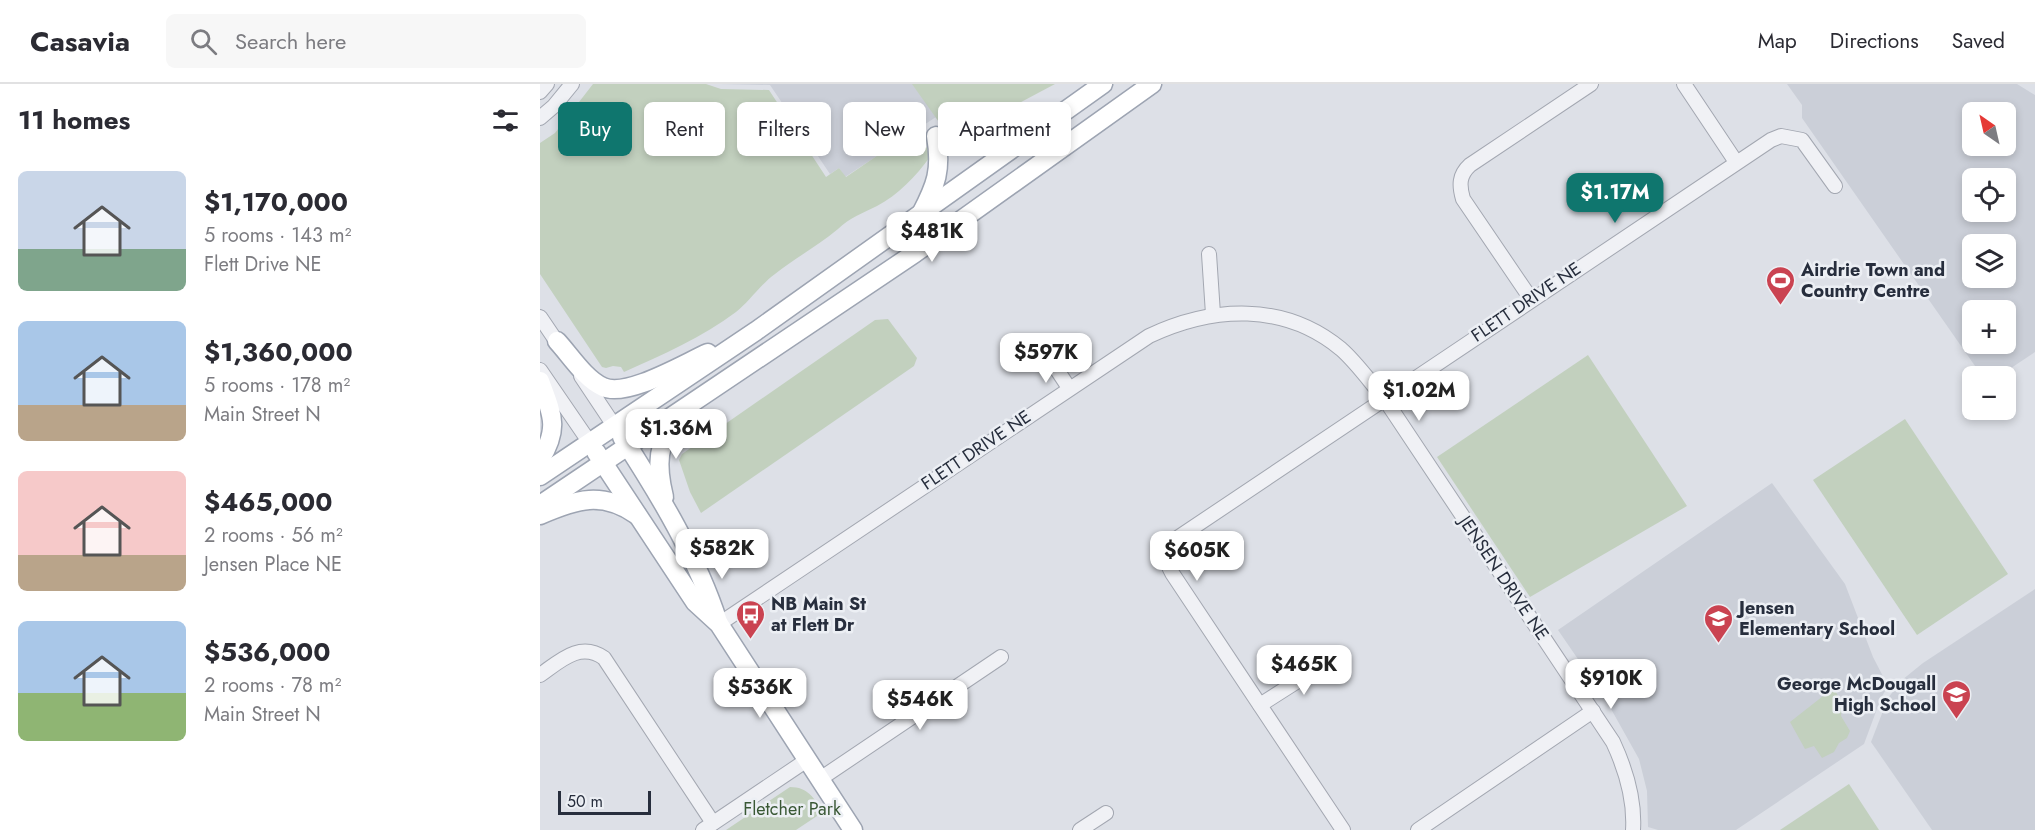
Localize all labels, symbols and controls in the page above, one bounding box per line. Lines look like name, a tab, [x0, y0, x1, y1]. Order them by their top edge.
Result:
search box	[166, 14, 586, 68]
text: Casavia	[30, 21, 130, 62]
icon: search	[187, 25, 220, 58]
text: Search here	[235, 25, 346, 57]
text: Map	[1758, 26, 1797, 56]
text: Directions	[1830, 26, 1919, 56]
text: Saved	[1952, 26, 2005, 56]
text: 11 homes	[18, 101, 130, 139]
chip: Buy	[558, 102, 632, 156]
chip: Rent	[644, 102, 725, 156]
chip: Filters	[737, 102, 831, 156]
chip: New	[843, 102, 926, 156]
chip: Apartment	[938, 102, 1071, 156]
north arrow	[1962, 102, 2016, 156]
map controls	[1962, 102, 2016, 420]
icon: filters	[489, 104, 522, 137]
button: locate	[1962, 168, 2016, 222]
pin: $1.17M	[1566, 173, 1664, 224]
text: $1.17M	[1580, 178, 1650, 207]
text: $1,170,000	[204, 183, 348, 221]
icon: home	[66, 195, 138, 267]
pin: $481K	[890, 212, 974, 263]
text: $481K	[900, 217, 964, 246]
text: 5 rooms · 143 m²	[204, 221, 351, 250]
button: layers	[1962, 234, 2016, 288]
text: Flett Drive NE	[204, 250, 321, 279]
street label: FLETT DRIVE NE	[1466, 256, 1586, 348]
place label: Airdrie Town and Country Centre	[1800, 257, 1945, 304]
sports icon: Airdrie Town and Country Centre	[1764, 264, 1796, 306]
button: +	[1962, 300, 2016, 354]
text: $1,360,000	[204, 333, 353, 371]
pin: $597K	[1004, 333, 1088, 384]
text: $597K	[1014, 338, 1078, 367]
icon: home	[66, 345, 138, 417]
button: −	[1962, 366, 2016, 420]
text: 5 rooms · 178 m²	[204, 371, 350, 400]
pin: $1.02M	[1370, 371, 1468, 422]
text: $1.02M	[1382, 376, 1456, 405]
text: Main Street N	[204, 400, 321, 429]
street label: FLETT DRIVE NE	[916, 404, 1036, 496]
pin: $1.36M	[627, 409, 725, 460]
text: $1.36M	[640, 414, 712, 443]
text: $465,000	[204, 483, 333, 521]
icon: home	[66, 495, 138, 567]
street label: JENSEN DRIVE NE	[1452, 509, 1555, 645]
text: 2 rooms · 56 m²	[204, 521, 343, 550]
pin: $582K	[680, 529, 764, 580]
pin: $605K	[1155, 531, 1239, 582]
text: $582K	[690, 534, 754, 563]
text: $605K	[1164, 536, 1230, 565]
text: Jensen Place NE	[204, 550, 342, 579]
place label: NB Main St at Flett Dr	[771, 591, 866, 638]
place label: Jensen Elementary School	[1736, 595, 1895, 642]
bus stop icon: NB Main St at Flett Dr	[734, 598, 766, 640]
school or university icon: Jensen Elementary School	[1702, 602, 1734, 644]
text: $536,000	[204, 633, 331, 671]
icon: home	[66, 645, 138, 717]
pin: $465K	[1262, 645, 1346, 696]
text: $465K	[1271, 650, 1337, 679]
pin: $910K	[1569, 659, 1653, 710]
text: $910K	[1579, 664, 1643, 693]
pin: $536K	[718, 668, 802, 719]
text: 2 rooms · 78 m²	[204, 671, 341, 700]
place label: George McDougall High School	[1777, 671, 1936, 718]
text: $536K	[727, 673, 793, 702]
school or university icon: George McDougall High School	[1941, 678, 1973, 720]
pin: $546K	[878, 680, 962, 731]
text: $546K	[887, 685, 953, 714]
text: Main Street N	[204, 700, 321, 729]
scale bar	[558, 788, 651, 816]
text: 50 m	[567, 790, 603, 813]
park label: Fletcher Park	[743, 796, 841, 822]

